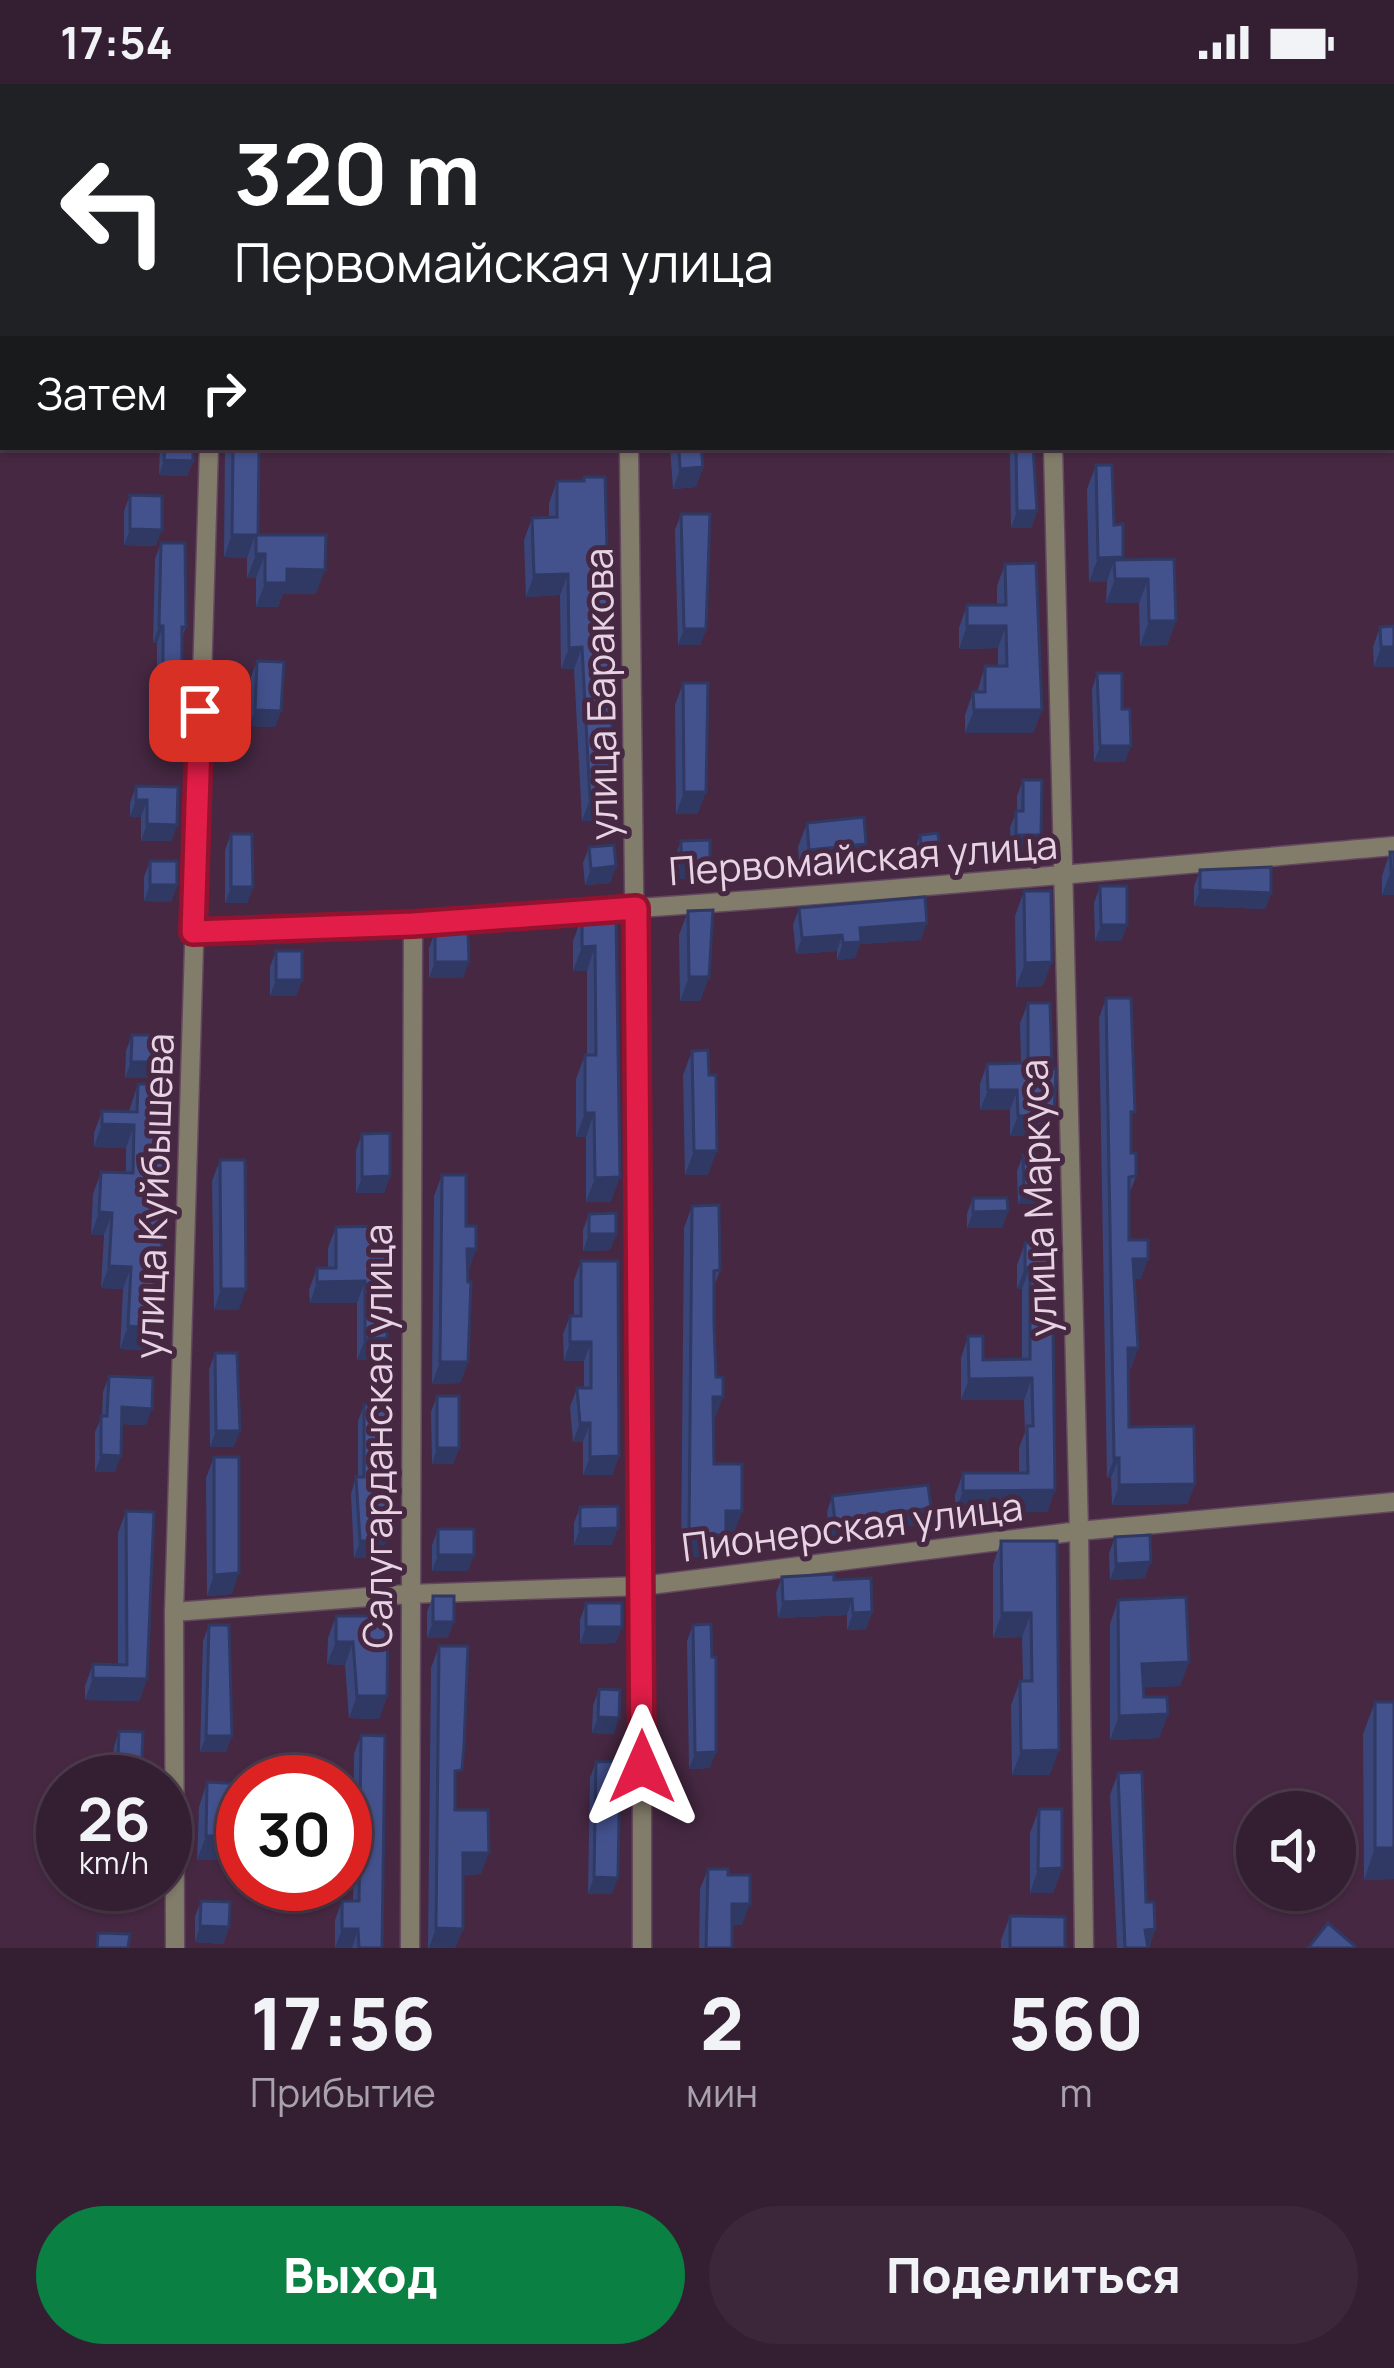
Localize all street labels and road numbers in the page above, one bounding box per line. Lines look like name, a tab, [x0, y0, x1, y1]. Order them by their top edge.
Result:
street label: улица Баракова	[570, 547, 630, 841]
street label: Первомайская улица	[667, 816, 1059, 898]
street label: улица Куйбышева	[120, 1032, 186, 1360]
street label: улица Маркуса	[1005, 1058, 1069, 1338]
street label: Салугарданская улица	[350, 1224, 404, 1648]
street label: Пионерская улица	[678, 1478, 1026, 1574]

